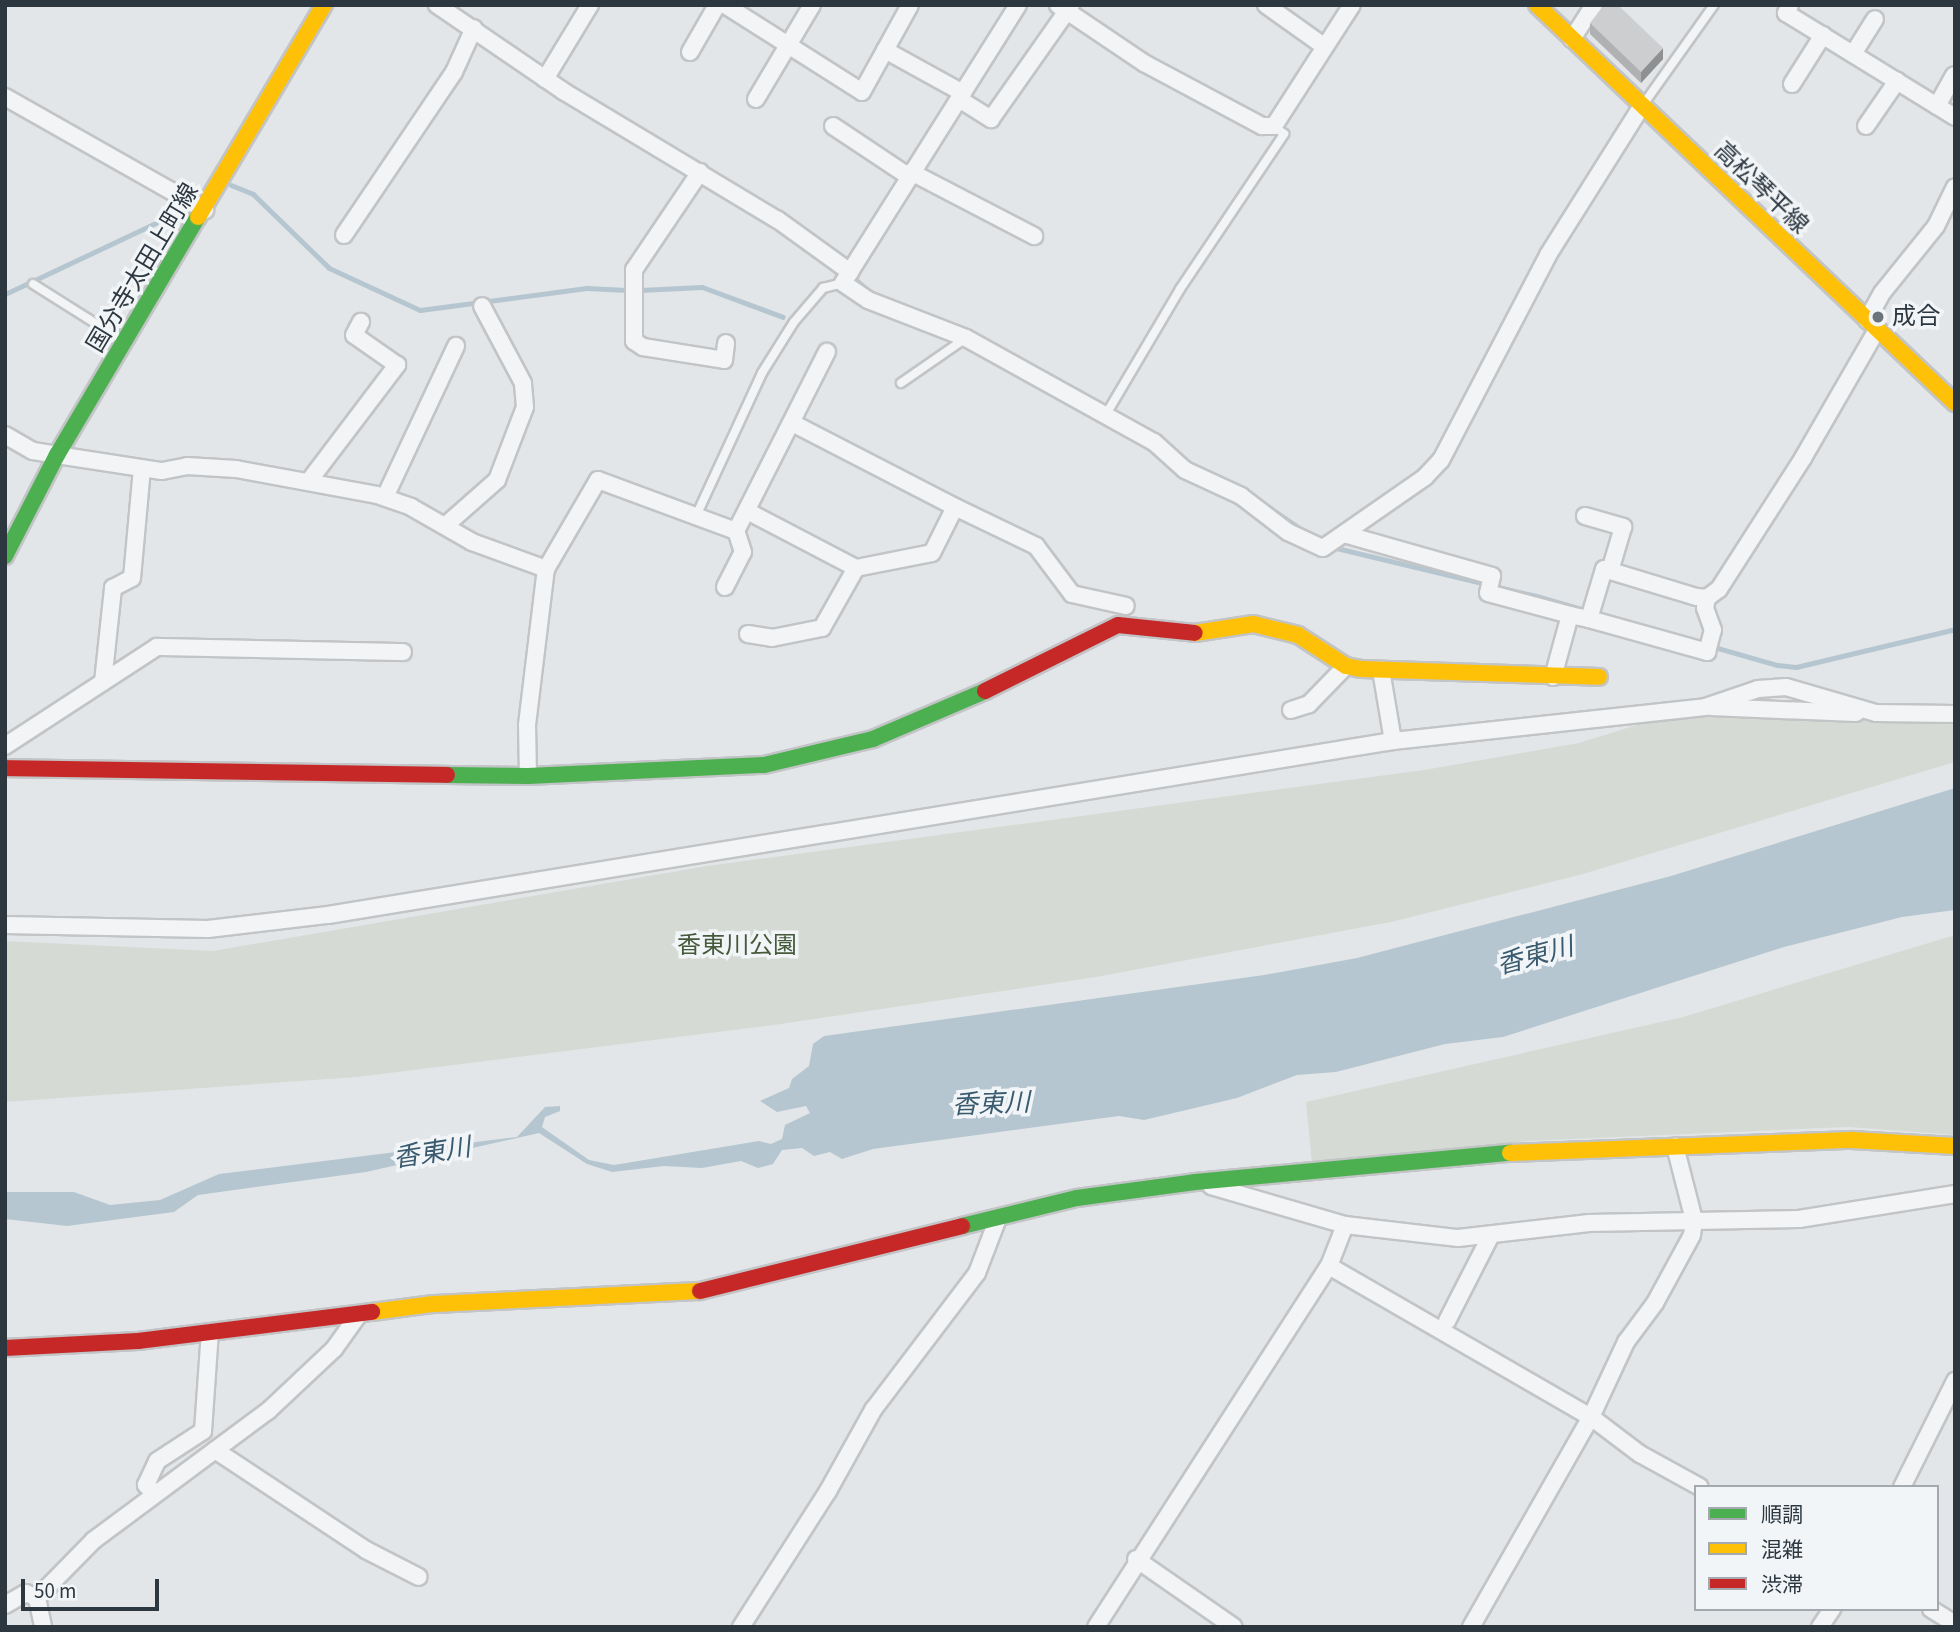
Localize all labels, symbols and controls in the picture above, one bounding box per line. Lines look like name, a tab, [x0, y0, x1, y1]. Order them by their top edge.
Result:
street label: 高松琴平線	[1708, 136, 1814, 240]
street label: 国分寺太田上町線	[81, 178, 205, 358]
place label: 成合	[1892, 303, 1940, 331]
marker: 成合	[1870, 309, 1886, 325]
water label: 香東川	[1493, 931, 1577, 981]
park label: 香東川公園	[677, 932, 797, 960]
water label: 香東川	[951, 1087, 1031, 1121]
water label: 香東川	[391, 1131, 473, 1175]
legend	[1694, 1485, 1939, 1611]
text: 順調	[1761, 1500, 1803, 1530]
text: 混雑	[1761, 1535, 1803, 1565]
scale bar	[24, 1566, 163, 1610]
text: 渋滞	[1761, 1570, 1803, 1600]
text: 50 m	[34, 1576, 76, 1606]

